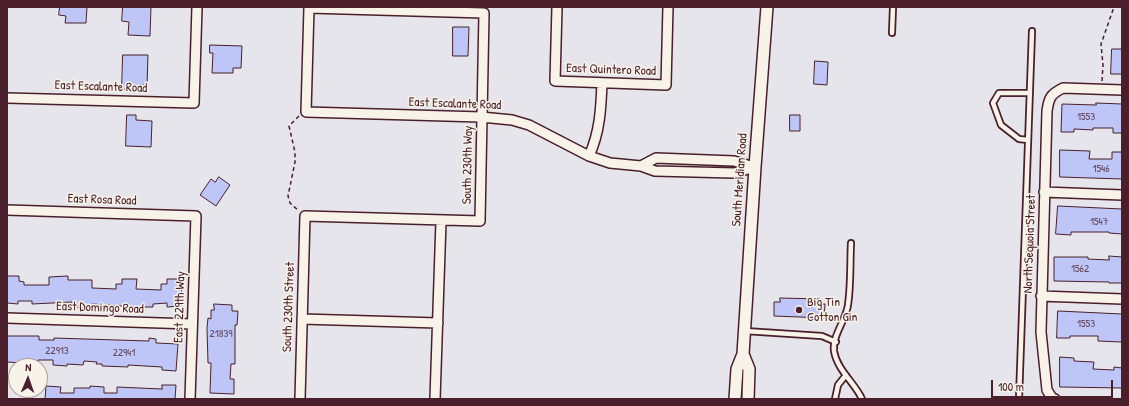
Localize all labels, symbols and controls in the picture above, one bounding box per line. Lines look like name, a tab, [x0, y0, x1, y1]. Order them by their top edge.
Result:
street label: East Quintero Road	[566, 61, 656, 79]
street label: East Escalante Road	[54, 78, 148, 96]
street label: East Escalante Road	[408, 95, 502, 113]
house number: 1553	[1077, 110, 1095, 124]
street label: South 230th Way	[460, 126, 476, 204]
street label: South Meridian Road	[729, 133, 751, 227]
house number: 1546	[1092, 162, 1110, 176]
street label: East Rosa Road	[67, 191, 137, 209]
street label: North Sequoia Street	[1020, 194, 1040, 294]
house number: 1547	[1090, 215, 1108, 229]
street label: South 230th Street	[280, 262, 298, 352]
house number: 1562	[1071, 262, 1089, 276]
street label: East 229th Way	[171, 271, 189, 343]
place label: Big Tin Cotton Gin	[807, 295, 857, 326]
street label: East Domingo Road	[56, 299, 144, 317]
marker: Big Tin Cotton Gin	[794, 305, 804, 315]
house number: 1553	[1077, 317, 1095, 331]
house number: 21839	[210, 327, 232, 341]
house number: 22913	[45, 344, 69, 358]
house number: 22941	[113, 346, 135, 360]
north arrow	[8, 358, 48, 398]
text: N	[25, 360, 32, 374]
scale bar	[993, 372, 1115, 398]
text: 100 m	[998, 378, 1024, 395]

